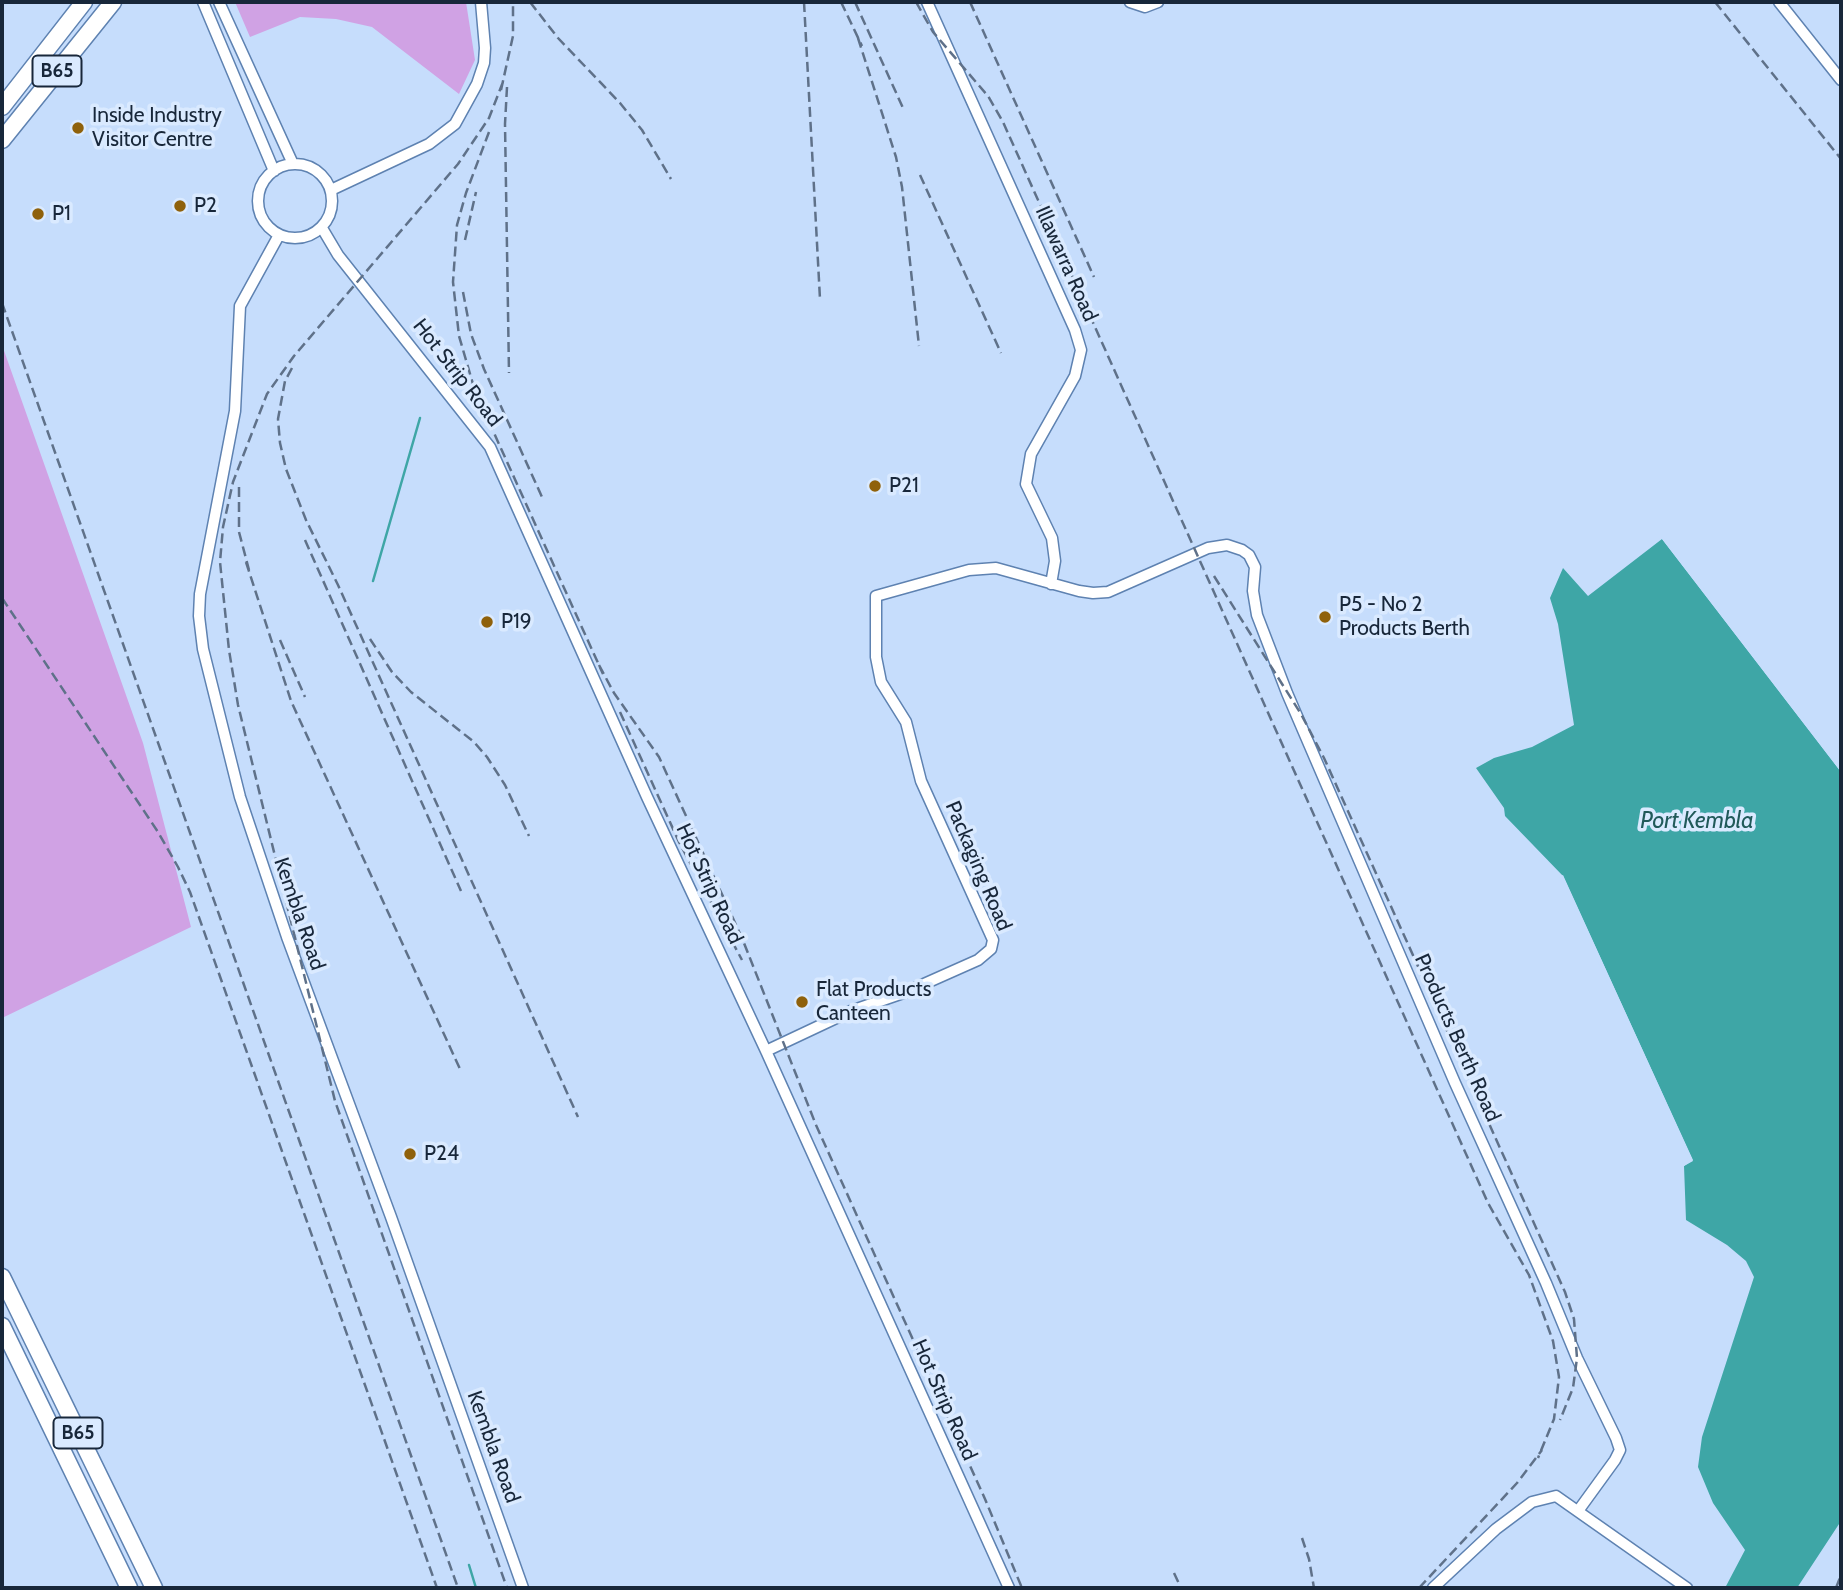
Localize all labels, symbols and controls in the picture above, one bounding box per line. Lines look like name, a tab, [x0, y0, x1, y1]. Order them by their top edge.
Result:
road number: B65	[32, 55, 82, 86]
place label: Inside Industry Visitor Centre	[92, 103, 222, 153]
marker: Inside Industry Visitor Centre	[70, 120, 86, 136]
place label: P2	[194, 193, 217, 219]
marker: P2	[172, 198, 188, 214]
place label: P1	[52, 201, 71, 227]
street label: Illawarra Road	[1029, 202, 1103, 326]
marker: P1	[30, 206, 46, 222]
street label: Hot Strip Road	[407, 314, 507, 432]
place label: P21	[889, 473, 919, 499]
marker: P21	[867, 478, 883, 494]
place label: P5 - No 2 Products Berth	[1339, 592, 1470, 642]
place label: P19	[501, 609, 532, 635]
marker: P5 - No 2 Products Berth	[1317, 609, 1333, 625]
marker: P19	[479, 614, 495, 630]
street label: Packaging Road	[939, 797, 1017, 935]
water label: Port Kembla	[1640, 807, 1754, 835]
street label: Hot Strip Road	[670, 820, 748, 948]
street label: Kembla Road	[268, 854, 330, 974]
street label: Products Berth Road	[1409, 950, 1505, 1126]
place label: Flat Products Canteen	[816, 977, 931, 1027]
marker: Flat Products Canteen	[794, 994, 810, 1010]
place label: P24	[424, 1141, 459, 1167]
marker: P24	[402, 1146, 418, 1162]
street label: Hot Strip Road	[906, 1336, 982, 1464]
street label: Kembla Road	[461, 1388, 525, 1506]
road number: B65	[54, 1418, 102, 1448]

